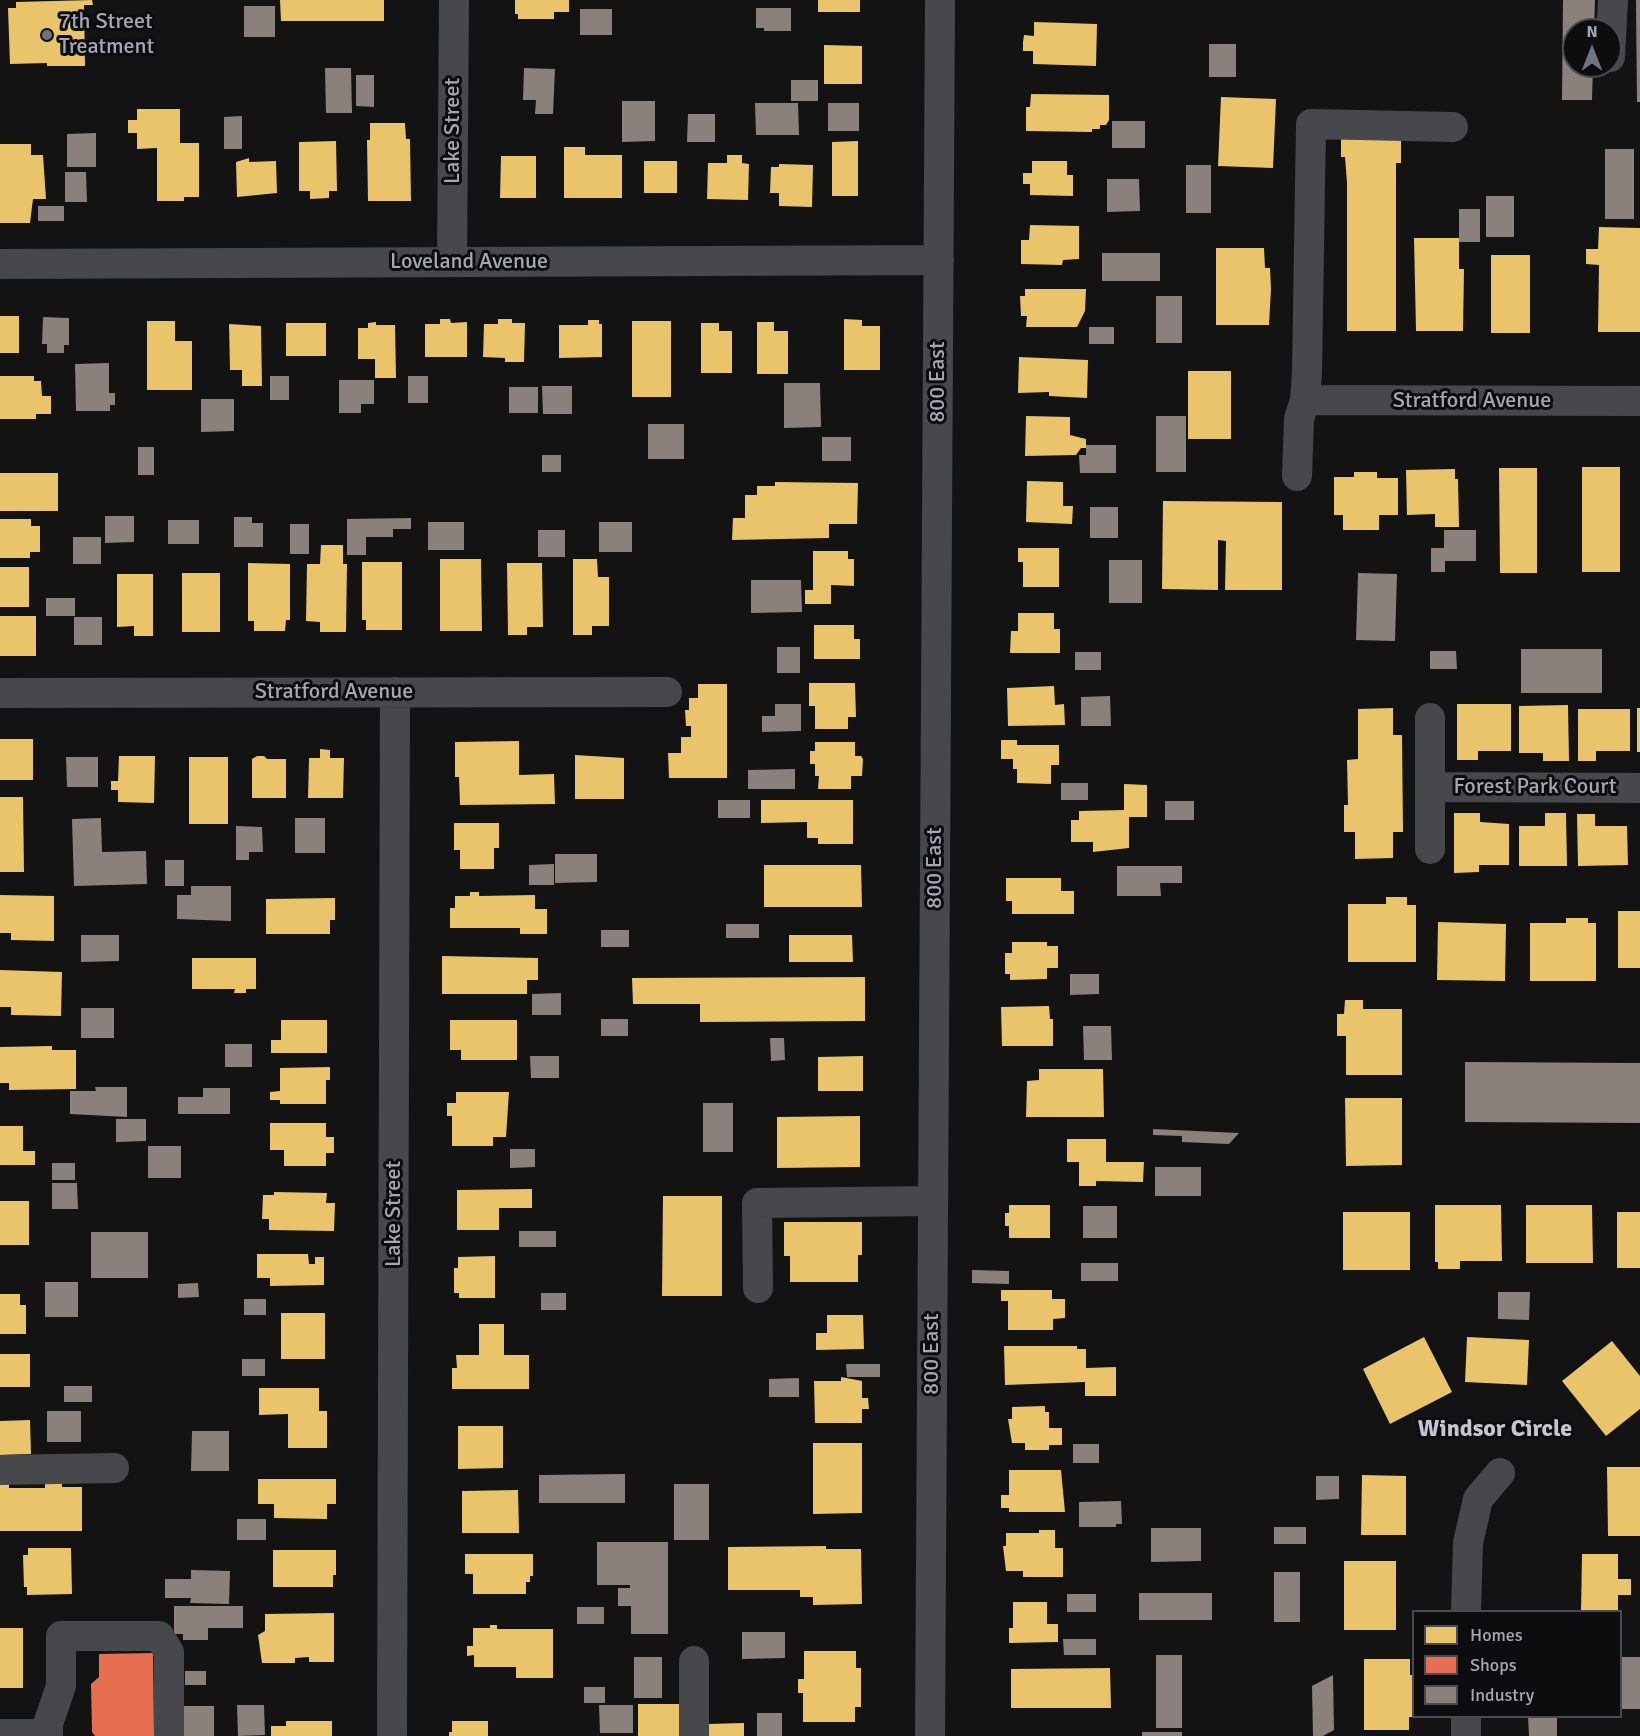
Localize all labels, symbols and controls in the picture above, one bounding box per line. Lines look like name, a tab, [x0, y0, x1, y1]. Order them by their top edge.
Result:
place label: 7th Street Treatment	[59, 9, 154, 60]
north arrow	[1562, 18, 1622, 78]
text: N	[1586, 22, 1598, 42]
marker: 7th Street Treatment	[40, 28, 54, 42]
street label: Lake Street	[440, 78, 466, 184]
street label: Loveland Avenue	[390, 249, 548, 275]
street label: 800 East	[925, 341, 951, 423]
street label: Stratford Avenue	[1393, 388, 1551, 414]
street label: Stratford Avenue	[255, 679, 413, 705]
street label: Forest Park Court	[1453, 774, 1617, 800]
street label: 800 East	[922, 827, 948, 909]
street label: Lake Street	[381, 1161, 407, 1267]
street label: 800 East	[919, 1313, 945, 1395]
district label: Windsor Circle	[1418, 1416, 1572, 1444]
legend	[1412, 1610, 1622, 1718]
text: Homes	[1470, 1624, 1523, 1646]
text: Shops	[1470, 1654, 1517, 1676]
text: Industry	[1470, 1684, 1534, 1706]

